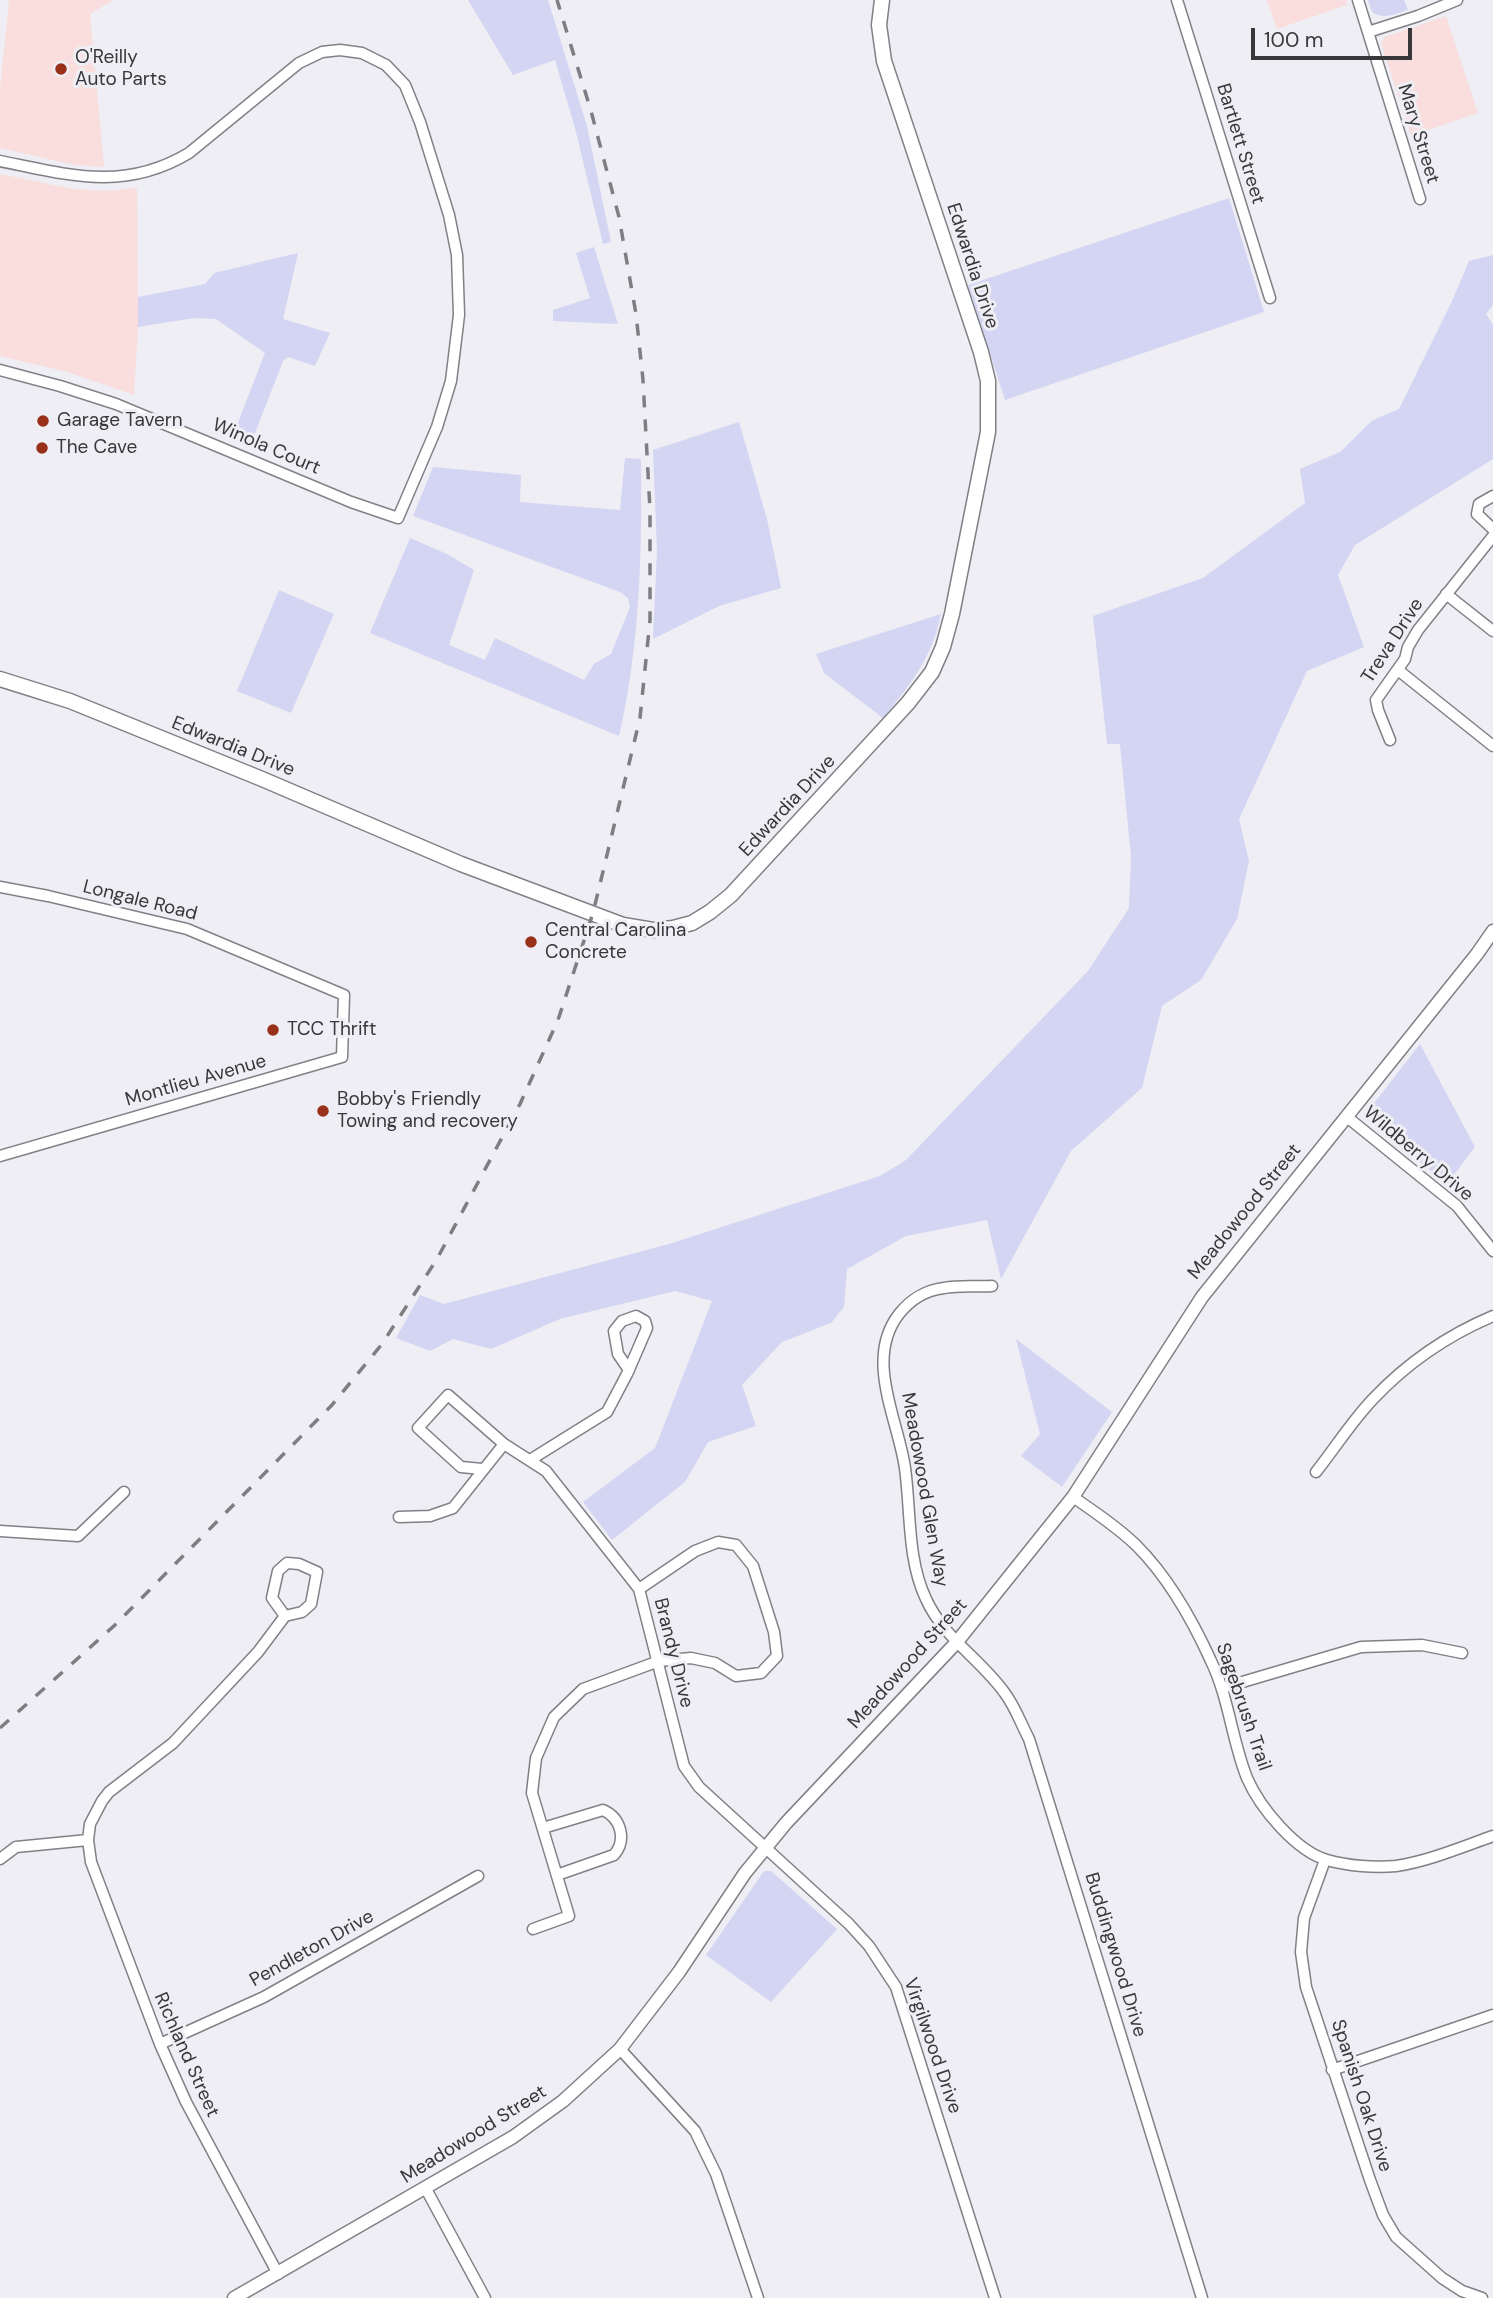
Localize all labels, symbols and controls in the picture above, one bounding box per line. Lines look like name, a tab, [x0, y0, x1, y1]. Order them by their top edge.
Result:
scale bar	[1255, 14, 1416, 58]
text: 100 m	[1264, 26, 1324, 54]
place label: O'Reilly Auto Parts	[75, 47, 167, 91]
marker: O'Reilly Auto Parts	[53, 61, 69, 77]
street label: Bartlett Street	[1211, 81, 1269, 207]
street label: Mary Street	[1392, 82, 1444, 186]
street label: Edwardia Drive	[941, 200, 1003, 332]
place label: Garage Tavern	[57, 410, 183, 432]
marker: Garage Tavern	[35, 413, 51, 429]
street label: Winola Court	[209, 414, 323, 480]
place label: The Cave	[56, 437, 137, 459]
marker: The Cave	[34, 440, 50, 456]
street label: Treva Drive	[1357, 594, 1429, 688]
street label: Edwardia Drive	[168, 712, 298, 782]
street label: Edwardia Drive	[735, 750, 841, 862]
street label: Longale Road	[80, 876, 200, 926]
place label: Central Carolina Concrete	[545, 920, 686, 964]
marker: Central Carolina Concrete	[523, 934, 539, 950]
place label: TCC Thrift	[287, 1019, 376, 1041]
marker: TCC Thrift	[265, 1022, 281, 1038]
street label: Montlieu Avenue	[123, 1050, 269, 1112]
place label: Bobby's Friendly Towing and recovery	[337, 1089, 518, 1133]
street label: Wildberry Drive	[1358, 1101, 1478, 1207]
marker: Bobby's Friendly Towing and recovery	[315, 1103, 331, 1119]
street label: Meadowood Street	[1183, 1140, 1307, 1284]
street label: Meadowood Glen Way	[896, 1391, 952, 1589]
street label: Meadowood Street	[844, 1594, 972, 1734]
street label: Brandy Drive	[648, 1596, 698, 1710]
street label: Sagebrush Trail	[1210, 1640, 1276, 1774]
street label: Buddingwood Drive	[1079, 1870, 1151, 2040]
street label: Pendleton Drive	[246, 1906, 378, 1992]
street label: Virgilwood Drive	[898, 1975, 966, 2117]
street label: Richland Street	[148, 1989, 224, 2121]
street label: Spanish Oak Drive	[1326, 2017, 1396, 2175]
street label: Meadowood Street	[397, 2081, 551, 2189]

